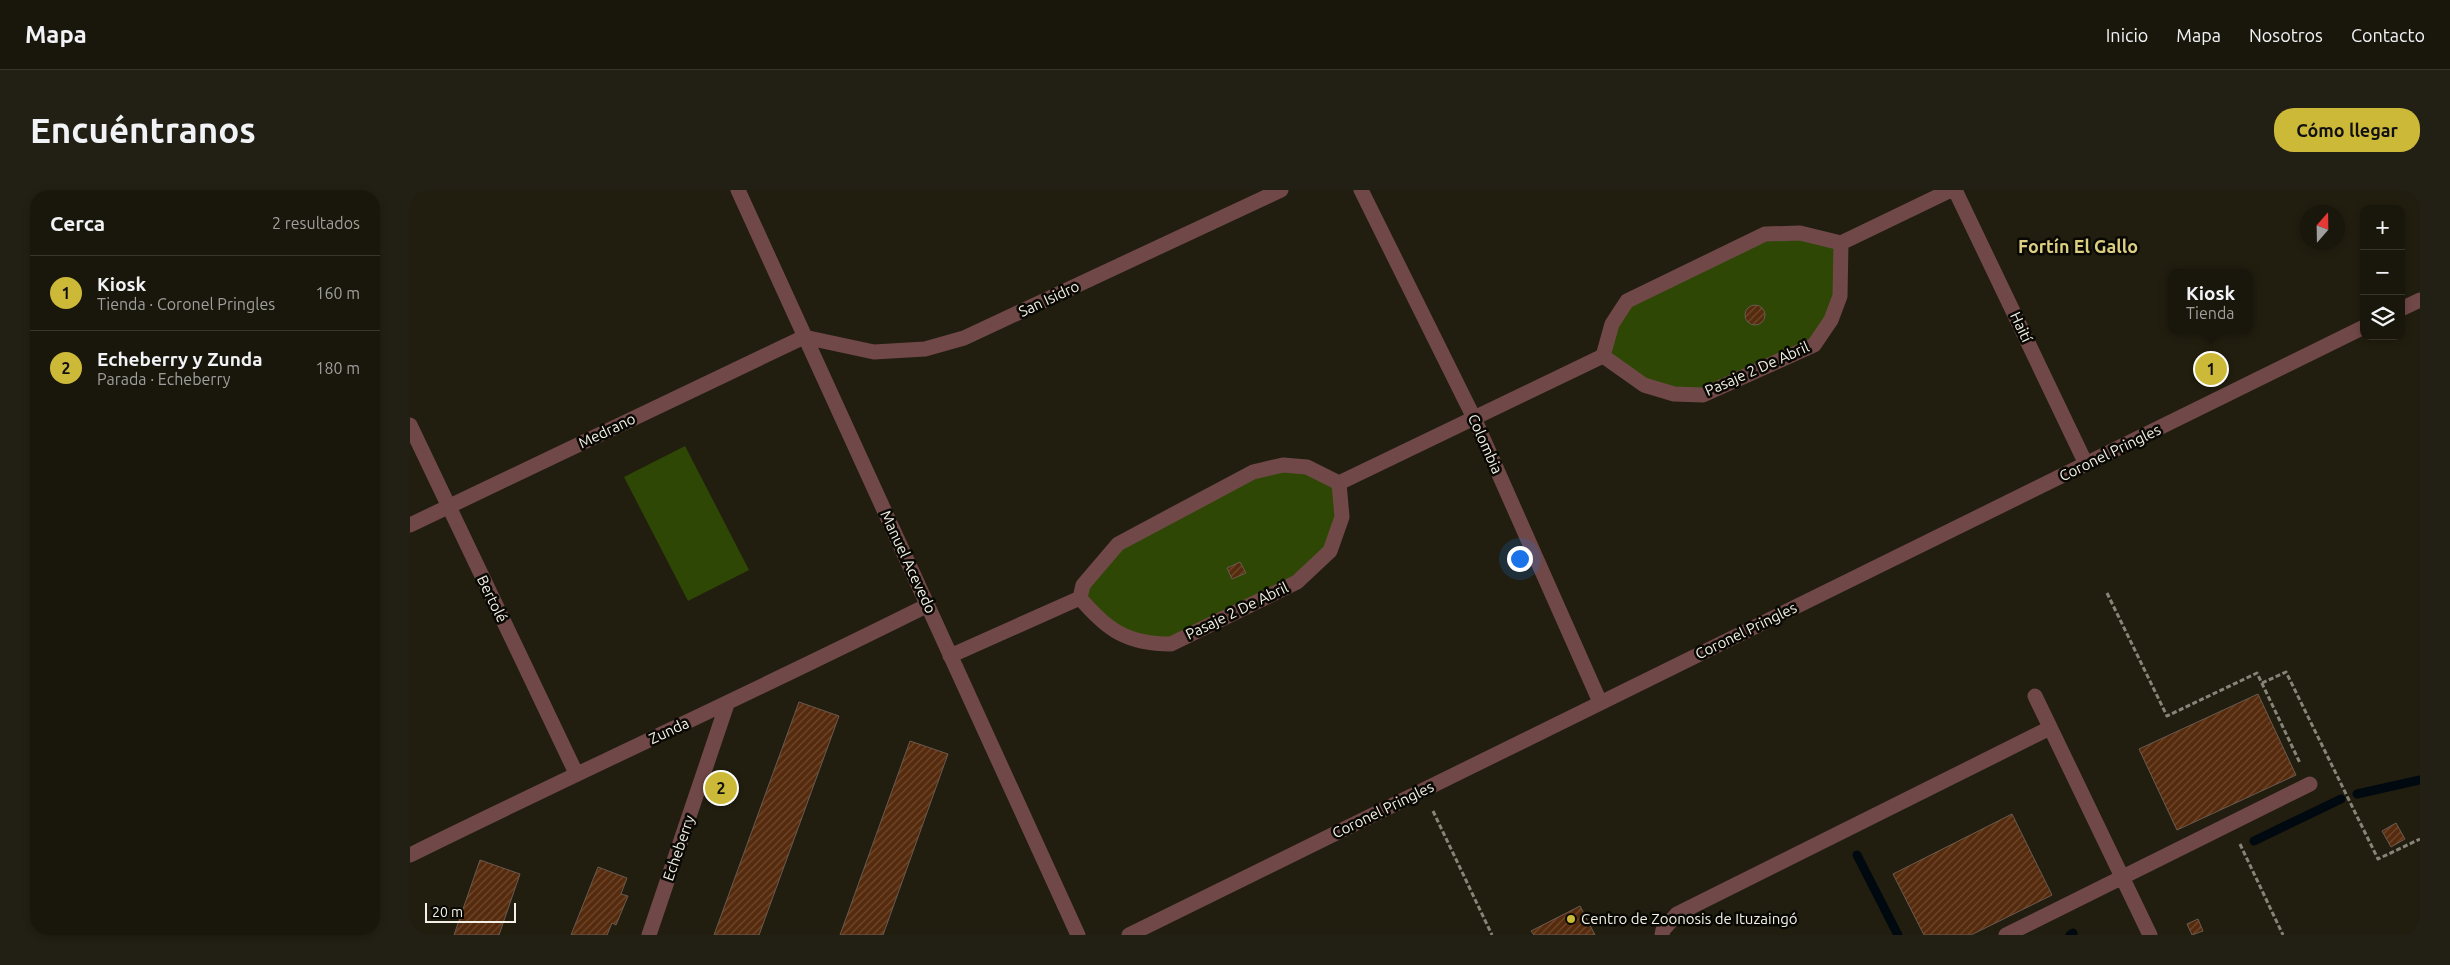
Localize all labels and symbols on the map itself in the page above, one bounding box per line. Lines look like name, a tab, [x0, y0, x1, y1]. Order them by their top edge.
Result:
north arrow	[2300, 205, 2345, 250]
district label: Fortín El Gallo	[2018, 236, 2138, 256]
street label: San Isidro	[1016, 277, 1082, 320]
street label: Haití	[2007, 309, 2036, 345]
street label: Pasaje 2 De Abril	[1702, 338, 1812, 399]
pin: 1	[2195, 350, 2227, 388]
street label: Medrano	[576, 410, 638, 452]
street label: Colombia	[1465, 411, 1506, 476]
street label: Coronel Pringles	[2056, 421, 2163, 484]
street label: Manuel Acevedo	[877, 508, 940, 616]
your location	[1507, 546, 1533, 572]
street label: Bertolé	[474, 572, 511, 625]
street label: Pasaje 2 De Abril	[1183, 578, 1291, 643]
street label: Coronel Pringles	[1692, 599, 1799, 662]
street label: Zunda	[646, 714, 691, 747]
pin: 2	[705, 769, 737, 807]
street label: Coronel Pringles	[1329, 778, 1436, 841]
street label: Echeberry	[659, 813, 698, 883]
scale bar	[425, 900, 516, 923]
place label: Centro de Zoonosis de Ituzaingó	[1581, 910, 1798, 927]
marker: Centro de Zoonosis de Ituzaingó	[1565, 913, 1577, 925]

